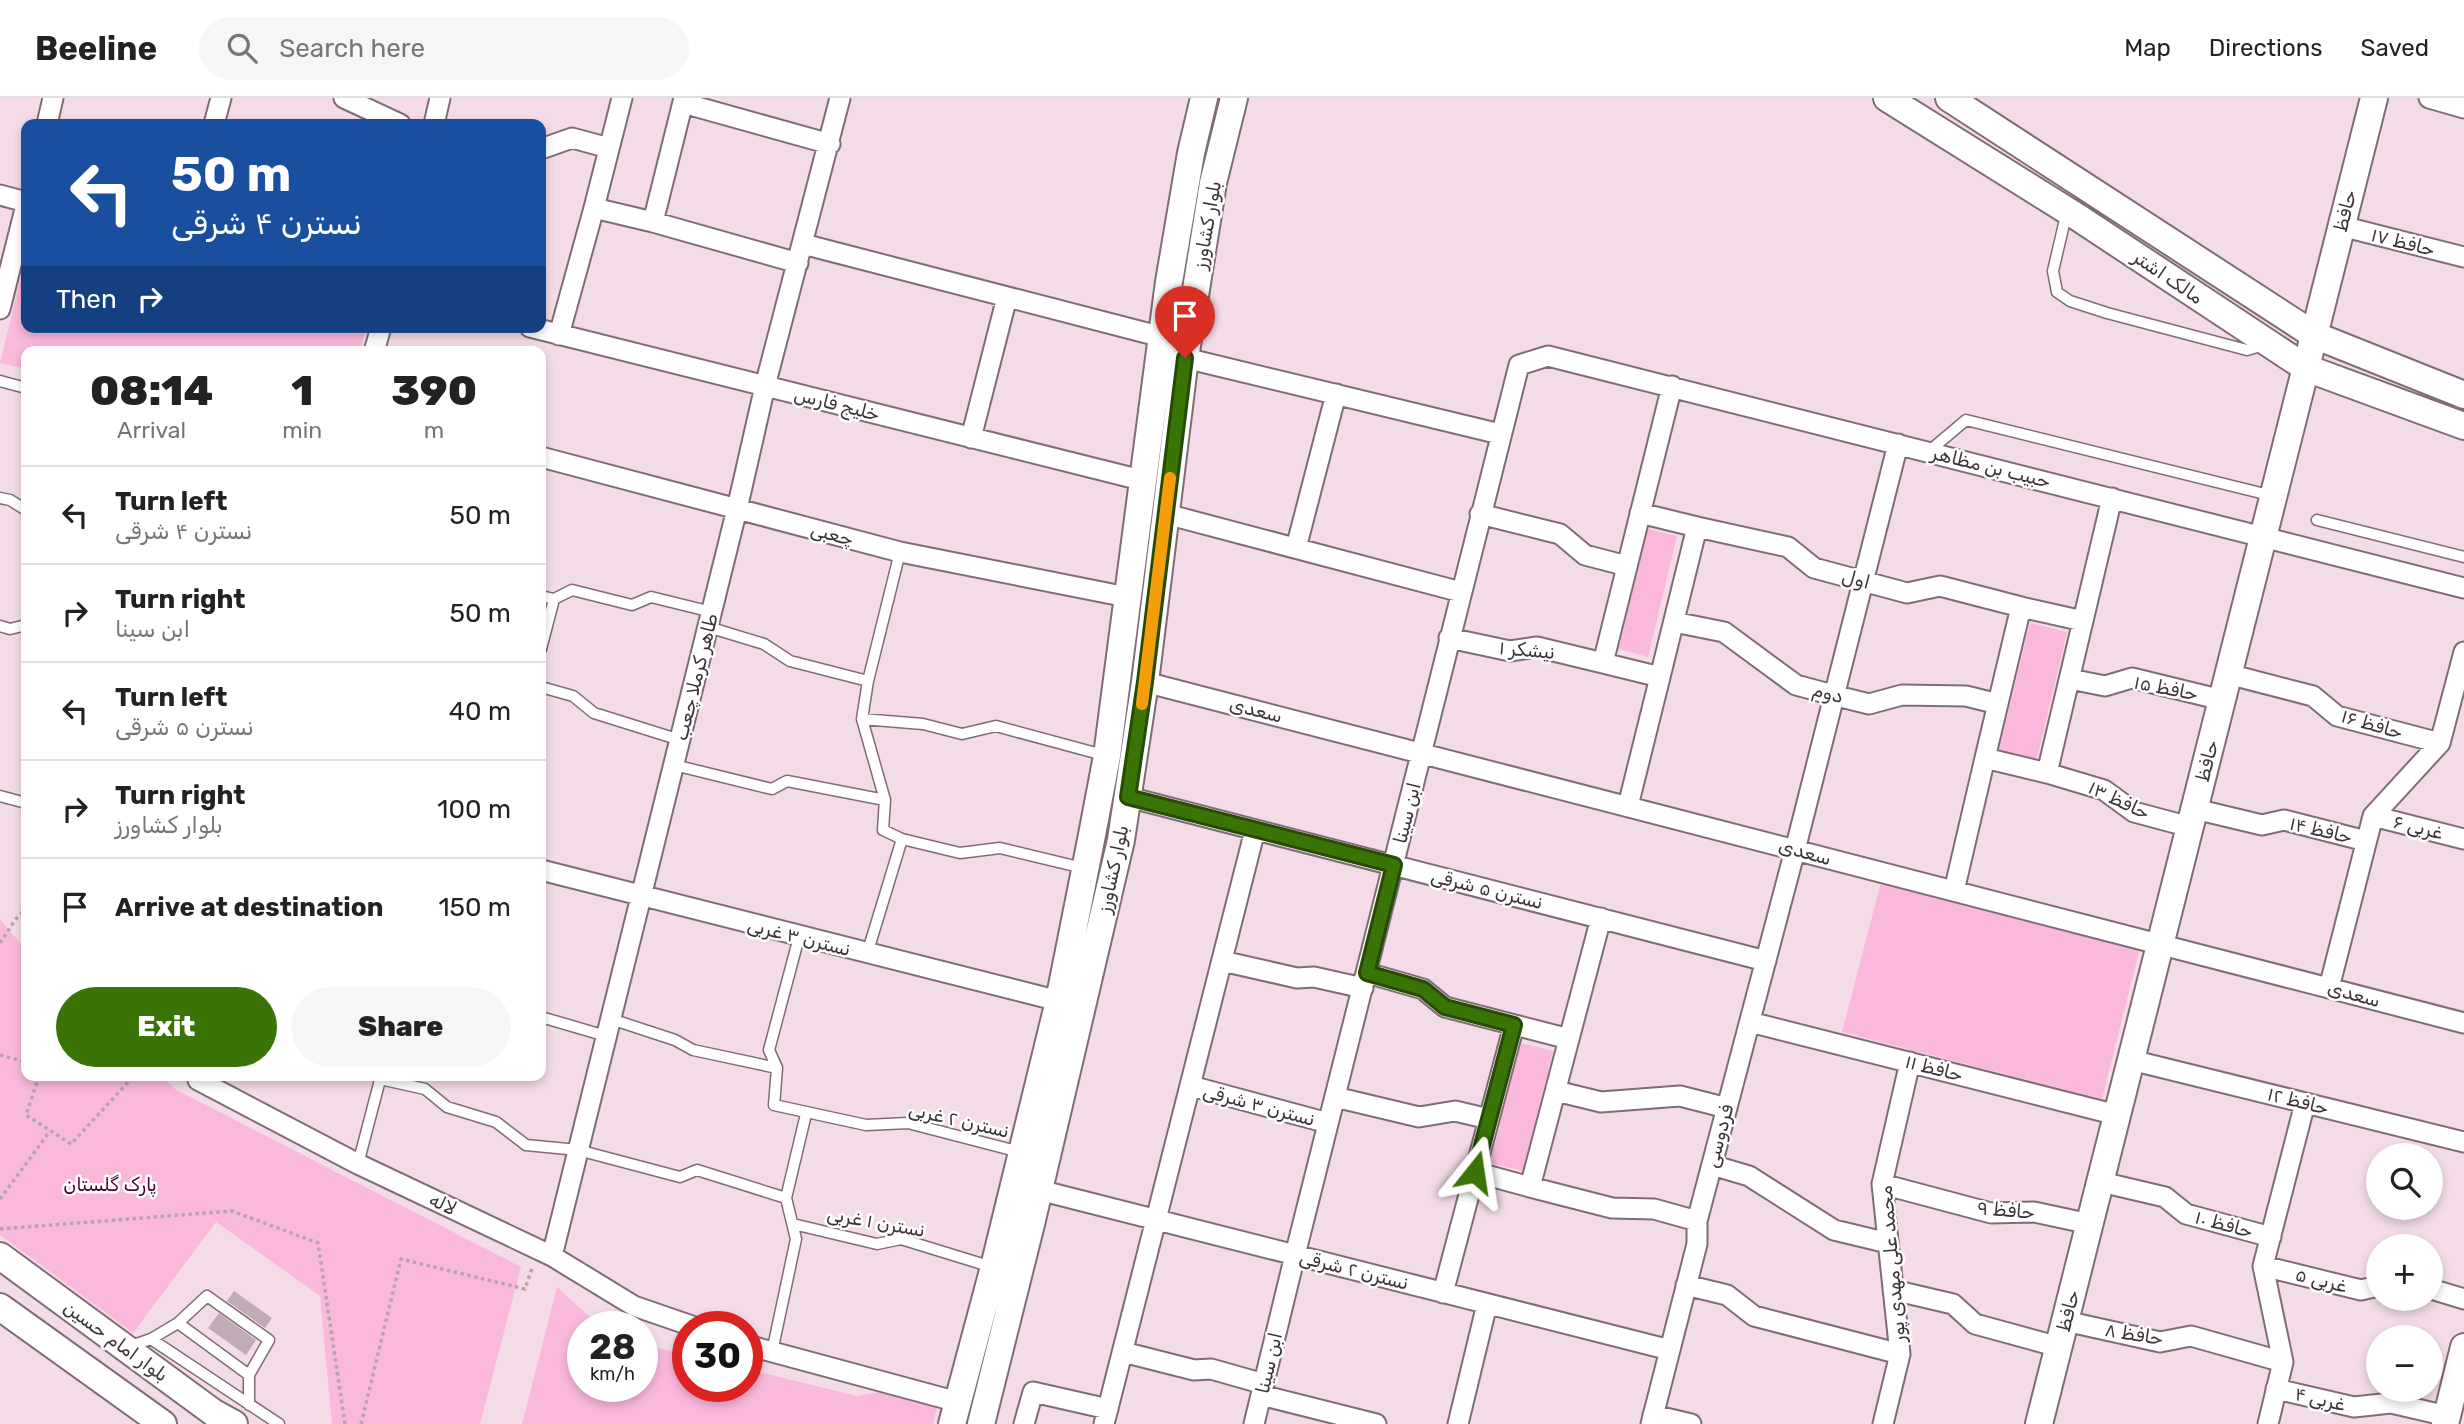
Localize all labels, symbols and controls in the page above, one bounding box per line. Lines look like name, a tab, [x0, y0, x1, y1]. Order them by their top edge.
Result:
search box	[199, 17, 689, 80]
text: Beeline	[35, 29, 157, 68]
icon: search	[223, 29, 261, 67]
text: Search here	[279, 33, 425, 64]
text: Map	[2124, 34, 2171, 62]
text: Directions	[2209, 34, 2322, 62]
text: Saved	[2360, 34, 2429, 62]
text: 50 m	[171, 145, 291, 203]
icon: left	[56, 147, 147, 238]
street label: بلوار کشاورز	[1188, 179, 1226, 272]
street label: حافظ	[2329, 188, 2361, 234]
text: نسترن ۴ شرقی	[171, 204, 362, 242]
street label: حافظ ۱۷	[2369, 223, 2437, 261]
street label: مالک اشتر	[2128, 245, 2208, 309]
icon: right	[131, 280, 169, 318]
text: Then	[56, 284, 117, 315]
pin	[1155, 286, 1215, 358]
icon: arrive	[1166, 297, 1204, 335]
text: 08:14	[90, 366, 213, 416]
text: 1	[291, 366, 313, 416]
text: 390	[391, 366, 477, 416]
street label: خلیج فارس	[791, 382, 882, 428]
text: Arrival	[117, 416, 186, 444]
text: min	[282, 416, 322, 444]
text: m	[424, 416, 444, 444]
street label: حبیب بن مظاهر	[1928, 441, 2053, 493]
text: Turn left	[115, 486, 227, 517]
icon: left	[56, 496, 94, 534]
text: 50 m	[450, 500, 511, 531]
text: نسترن ۴ شرقی	[115, 517, 252, 545]
street label: چعبی	[808, 517, 856, 551]
street label: اول	[1839, 564, 1873, 594]
text: Turn right	[115, 584, 245, 615]
icon: right	[56, 594, 94, 632]
text: 50 m	[450, 598, 511, 629]
street label: طاهر کرملا چعب	[669, 611, 723, 743]
text: ابن سینا	[115, 615, 190, 643]
street label: نیشکر ۱	[1498, 636, 1556, 664]
street label: حافظ ۱۵	[2132, 671, 2200, 705]
street label: دوم	[1810, 678, 1846, 709]
text: Turn left	[115, 682, 227, 713]
icon: left	[56, 692, 94, 730]
street label: سعدی	[1227, 692, 1285, 728]
text: 40 m	[449, 696, 511, 727]
street label: حافظ ۱۶	[2339, 704, 2405, 744]
text: نسترن ۵ شرقی	[115, 713, 254, 741]
street label: حافظ	[2191, 738, 2223, 784]
street label: حافظ ۱۳	[2085, 776, 2153, 824]
text: Turn right	[115, 780, 245, 811]
street label: ابن سینا	[1388, 780, 1426, 846]
icon: right	[56, 790, 94, 828]
text: 100 m	[437, 794, 511, 825]
street label: ۶ غربی	[2391, 810, 2445, 844]
text: بلوار کشاورز	[115, 811, 223, 839]
street label: حافظ ۱۴	[2287, 812, 2355, 848]
street label: بلوار کشاورز	[1092, 823, 1134, 916]
street label: سعدی	[1776, 834, 1834, 870]
street label: نسترن ۵ شرقی	[1429, 864, 1545, 914]
icon: arrive	[56, 888, 94, 926]
text: Arrive at destination	[115, 892, 383, 923]
text: 150 m	[438, 892, 511, 923]
street label: نسترن ۳ غربی	[745, 913, 853, 961]
street label: سعدی	[2325, 976, 2383, 1012]
button: Exit	[56, 987, 277, 1067]
button: Share	[291, 987, 511, 1067]
street label: حافظ ۱۱	[1903, 1050, 1965, 1086]
street label: نسترن ۳ شرقی	[1201, 1079, 1317, 1131]
street label: حافظ ۱۲	[2265, 1082, 2331, 1120]
street label: نسترن ۲ غربی	[906, 1097, 1012, 1143]
street label: فردوسی	[1699, 1102, 1739, 1170]
position arrow	[1438, 1135, 1512, 1209]
map controls	[2366, 1143, 2443, 1402]
button: search	[2366, 1143, 2443, 1220]
park label: پارک گلستان	[63, 1173, 157, 1198]
street label: محمد علی مهدی پور	[1874, 1184, 1912, 1344]
street label: لاله	[426, 1188, 460, 1220]
street label: حافظ ۹	[1976, 1196, 2036, 1224]
street label: نسترن ۱ غربی	[825, 1202, 927, 1242]
street label: حافظ ۱۰	[2193, 1205, 2255, 1243]
button: +	[2366, 1234, 2443, 1311]
street label: نسترن ۲ شرقی	[1297, 1245, 1411, 1295]
street label: ۵ غربی	[2293, 1263, 2349, 1297]
street label: حافظ	[2052, 1288, 2084, 1334]
street label: بلوار امام حسین	[59, 1295, 173, 1387]
speed limit sign: 30	[672, 1311, 763, 1402]
street label: حافظ ۸	[2103, 1318, 2165, 1350]
button: −	[2366, 1325, 2443, 1402]
text: 28	[589, 1326, 636, 1368]
street label: ابن سینا	[1251, 1330, 1287, 1396]
text: km/h	[590, 1363, 635, 1385]
street label: ۴ غربی	[2293, 1382, 2347, 1416]

